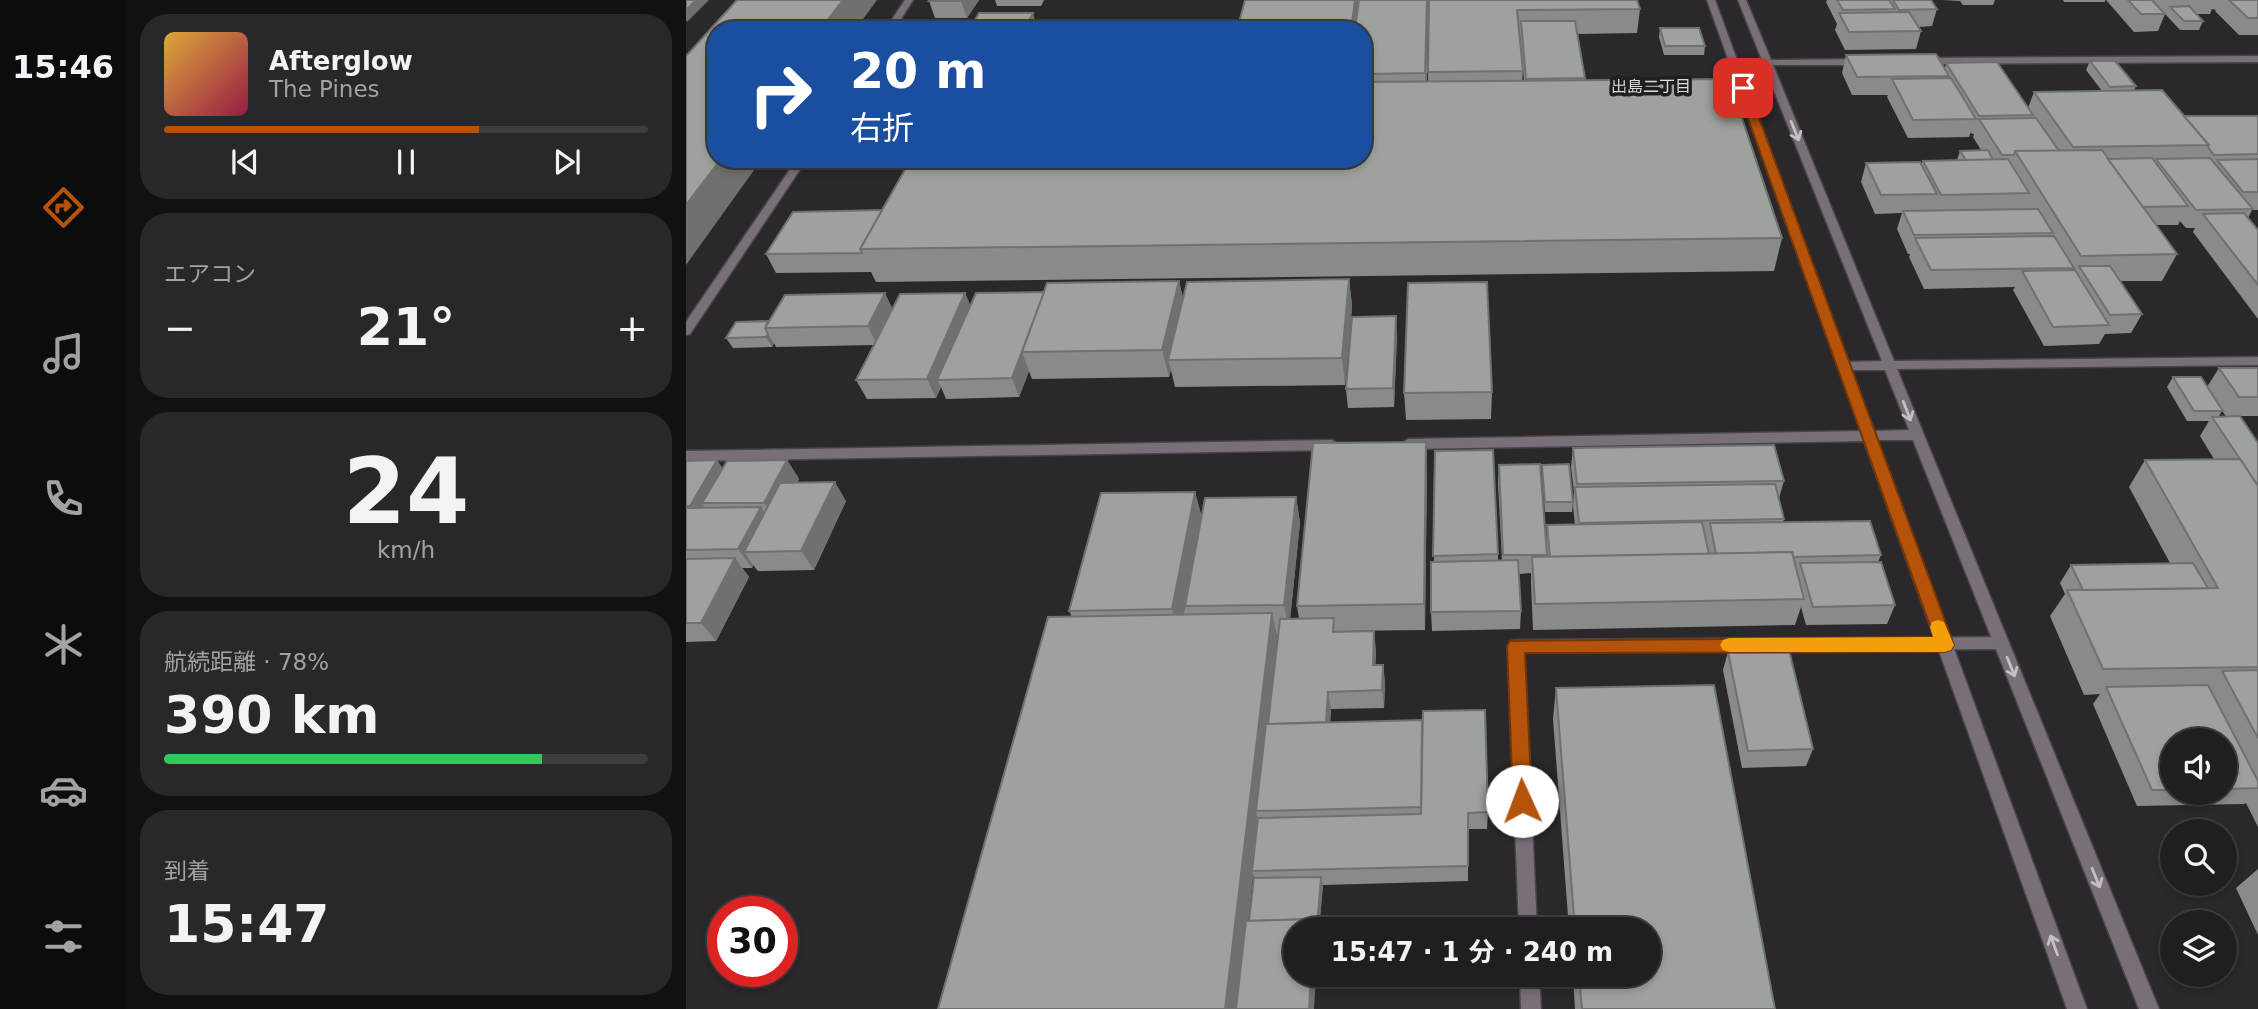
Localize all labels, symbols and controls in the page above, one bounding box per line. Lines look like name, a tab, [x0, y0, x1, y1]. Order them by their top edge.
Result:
text: 20 m	[850, 43, 986, 100]
text: Afterglow	[269, 46, 413, 76]
text: 15:46	[12, 48, 114, 86]
icon: right	[735, 49, 826, 140]
pin	[1713, 58, 1773, 118]
icon: arrive	[1724, 69, 1762, 107]
text: The Pines	[269, 76, 380, 102]
district label: 出島二丁目	[1611, 77, 1691, 96]
text: 右折	[850, 109, 914, 147]
one-way arrow	[1789, 120, 1802, 142]
icon: previous	[226, 143, 264, 181]
icon: pause	[387, 143, 425, 181]
icon: next	[548, 143, 586, 181]
icon: directions	[39, 183, 88, 232]
text: エアコン	[164, 261, 256, 287]
text: 21°	[357, 297, 455, 357]
text: −	[164, 306, 196, 350]
text: +	[616, 306, 648, 350]
icon: music	[39, 329, 88, 378]
one-way arrow	[1902, 399, 1915, 421]
text: 24	[343, 439, 469, 544]
icon: phone	[39, 474, 88, 523]
text: km/h	[377, 537, 435, 563]
icon: climate	[39, 620, 88, 669]
text: 航続距離 · 78%	[164, 649, 329, 675]
one-way arrow	[2005, 656, 2018, 677]
text: 390 km	[164, 685, 379, 745]
map controls	[2160, 728, 2237, 987]
button: sound	[2160, 728, 2237, 805]
position arrow	[1485, 764, 1559, 838]
icon: car	[39, 766, 88, 815]
button: search	[2160, 819, 2237, 896]
text: 到着	[164, 858, 210, 884]
one-way arrow	[2090, 867, 2103, 888]
text: 15:47	[164, 894, 330, 954]
speed limit sign: 30	[707, 896, 798, 987]
button: layers	[2160, 910, 2237, 987]
icon: filters	[39, 912, 88, 961]
one-way arrow	[2047, 934, 2059, 956]
text: 15:47 · 1 分 · 240 m	[1331, 937, 1613, 967]

